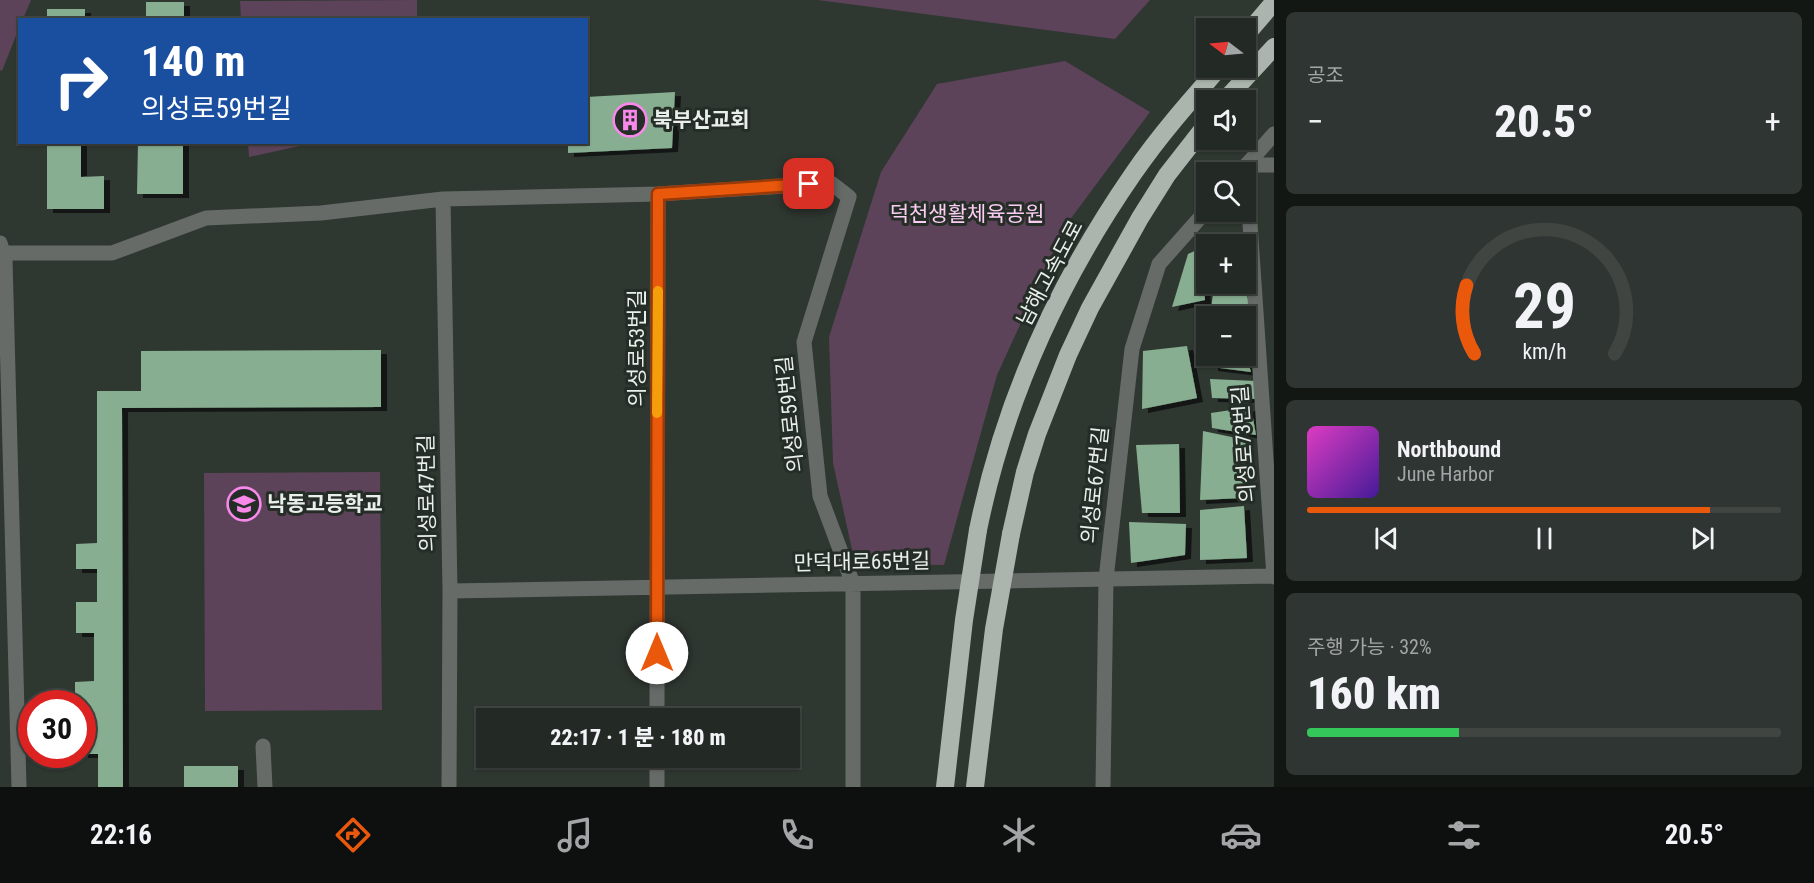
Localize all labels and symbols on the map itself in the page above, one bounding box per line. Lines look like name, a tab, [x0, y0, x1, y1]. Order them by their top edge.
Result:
north arrow	[1196, 18, 1256, 78]
building icon: 북부산교회	[612, 102, 648, 138]
place label: 북부산교회	[653, 108, 750, 132]
pin	[783, 158, 834, 209]
park label: 덕천생활체육공원	[890, 202, 1044, 226]
street label: 남해고속도로	[1012, 216, 1088, 330]
street label: 의성로53번길	[625, 289, 649, 407]
street label: 의성로59번길	[772, 354, 808, 474]
street label: 의성로73번길	[1228, 385, 1260, 503]
street label: 의성로67번길	[1077, 425, 1113, 545]
street label: 의성로47번길	[414, 434, 440, 552]
school or university icon: 낙동고등학교	[226, 486, 262, 522]
place label: 낙동고등학교	[267, 492, 383, 516]
street label: 만덕대로65번길	[793, 549, 931, 575]
position arrow	[625, 621, 689, 685]
speed limit sign: 30	[18, 690, 96, 768]

